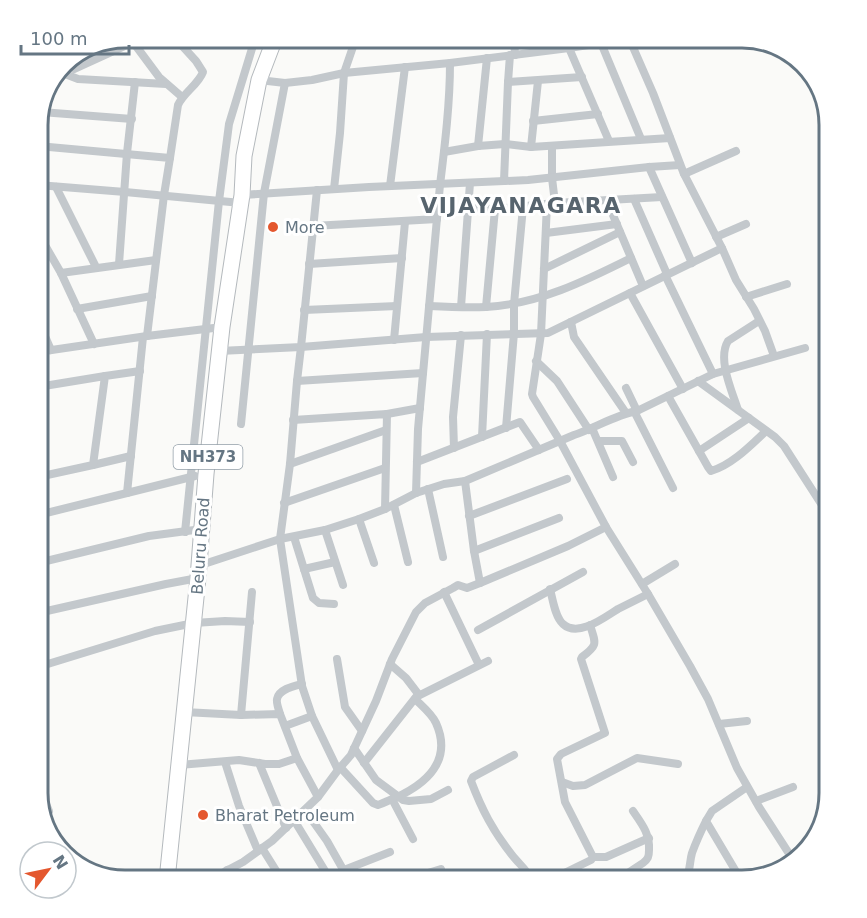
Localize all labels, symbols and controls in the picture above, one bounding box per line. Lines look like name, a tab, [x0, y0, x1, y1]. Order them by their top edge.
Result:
scale bar	[21, 18, 129, 56]
text: 100 m	[30, 28, 88, 49]
district label: VIJAYANAGARA	[420, 193, 622, 218]
place label: More	[285, 218, 325, 237]
marker: More	[266, 220, 280, 234]
road number: NH373	[174, 445, 242, 469]
street label: Beluru Road	[188, 497, 213, 595]
place label: Bharat Petroleum	[215, 806, 355, 825]
marker: Bharat Petroleum	[196, 808, 210, 822]
north arrow	[18, 840, 78, 900]
text: N	[49, 852, 72, 873]

